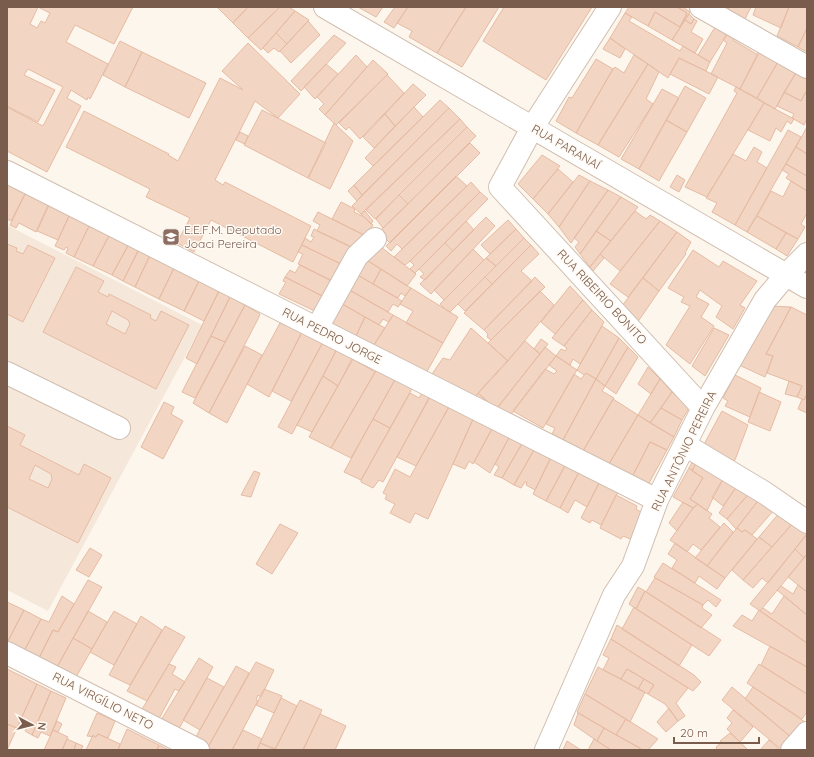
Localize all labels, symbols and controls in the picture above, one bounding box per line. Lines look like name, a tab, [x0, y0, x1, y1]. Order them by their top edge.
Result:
street label: RUA PARANAÍ	[529, 121, 604, 173]
place label: E.E.F.M. Deputado Joaci Pereira	[184, 222, 282, 251]
school or university icon: E.E.F.M. Deputado Joaci Pereira	[161, 227, 181, 247]
street label: RUA RIBEIRIO BONITO	[554, 246, 650, 347]
street label: RUA PEDRO JORGE	[280, 304, 385, 367]
street label: RUA ANTÔNIO PEREIRA	[648, 388, 719, 513]
street label: RUA VIRGÍLIO NETO	[50, 669, 156, 733]
north arrow	[12, 705, 52, 745]
scale bar	[674, 719, 759, 745]
text: N	[34, 721, 49, 731]
text: 20 m	[680, 725, 708, 740]

